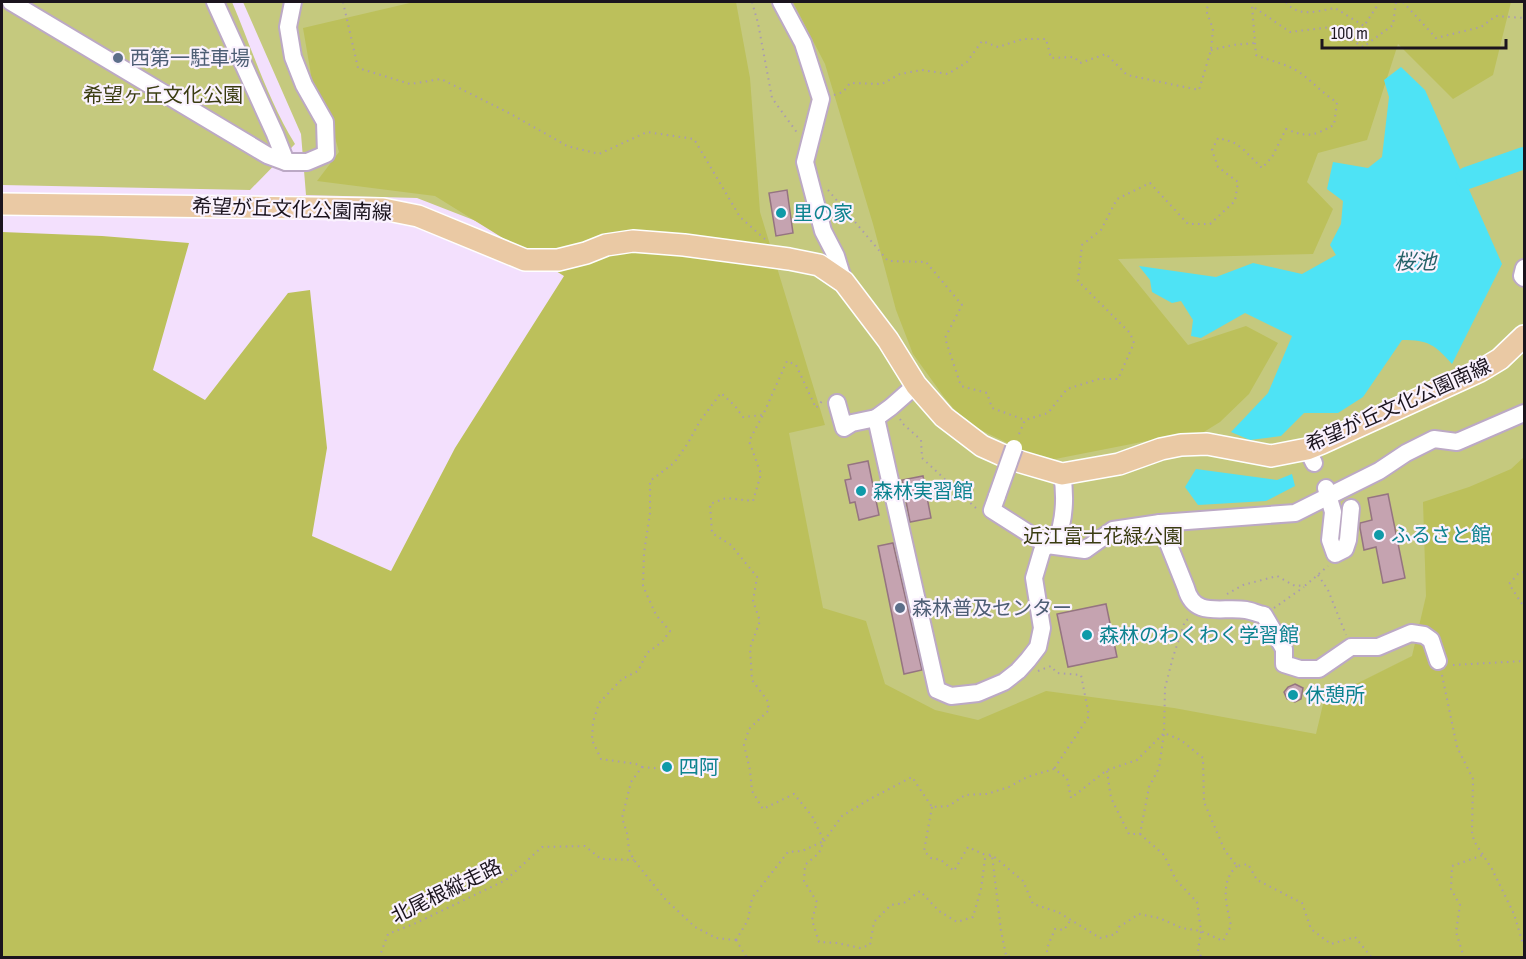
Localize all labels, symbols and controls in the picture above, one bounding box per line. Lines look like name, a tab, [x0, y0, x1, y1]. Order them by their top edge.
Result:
scale bar	[1322, 12, 1506, 50]
text: 100 m	[1331, 23, 1368, 44]
place label: 西第一駐車場	[130, 47, 250, 71]
marker: 西第一駐車場	[111, 51, 125, 65]
park label: 希望ヶ丘文化公園	[83, 84, 243, 108]
street label: 希望が丘文化公園南線	[192, 195, 392, 225]
place label: 里の家	[793, 202, 853, 226]
marker: 里の家	[774, 206, 788, 220]
water label: 桜池	[1394, 250, 1438, 275]
street label: 希望が丘文化公園南線	[1302, 354, 1495, 458]
place label: 森林実習館	[873, 480, 973, 504]
marker: 森林実習館	[854, 484, 868, 498]
place label: ふるさと館	[1391, 524, 1491, 548]
park label: 近江富士花緑公園	[1023, 525, 1183, 549]
marker: ふるさと館	[1372, 528, 1386, 542]
place label: 森林普及センター	[912, 597, 1072, 621]
marker: 森林普及センター	[893, 601, 907, 615]
place label: 森林のわくわく学習館	[1099, 624, 1299, 648]
marker: 森林のわくわく学習館	[1080, 628, 1094, 642]
place label: 休憩所	[1305, 684, 1365, 708]
marker: 休憩所	[1286, 688, 1300, 702]
place label: 四阿	[679, 756, 719, 780]
marker: 四阿	[660, 760, 674, 774]
street label: 北尾根縦走路	[387, 855, 506, 929]

